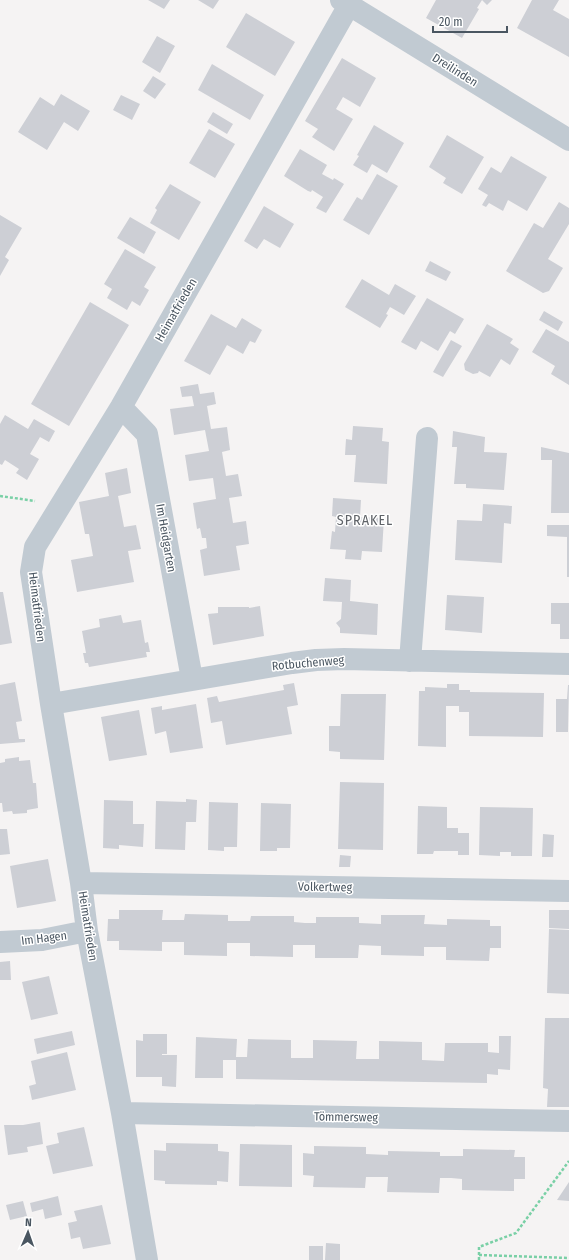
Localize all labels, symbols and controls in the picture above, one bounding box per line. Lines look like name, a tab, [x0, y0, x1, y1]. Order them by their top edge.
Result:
scale bar	[433, 8, 507, 34]
text: 20 m	[439, 15, 463, 29]
street label: Dreilinden	[430, 51, 480, 89]
street label: Heimatfrieden	[152, 276, 200, 344]
street label: Im Heidgarten	[153, 503, 179, 573]
district label: SPRAKEL	[337, 512, 393, 529]
street label: Heimatfrieden	[26, 571, 48, 643]
street label: Rotbuchenweg	[271, 653, 345, 673]
street label: Volkertweg	[298, 880, 353, 894]
street label: Heimatfrieden	[76, 890, 100, 962]
street label: Im Hagen	[20, 928, 68, 948]
street label: Tömmersweg	[314, 1109, 379, 1125]
north arrow	[8, 1212, 48, 1252]
text: N	[25, 1216, 32, 1229]

